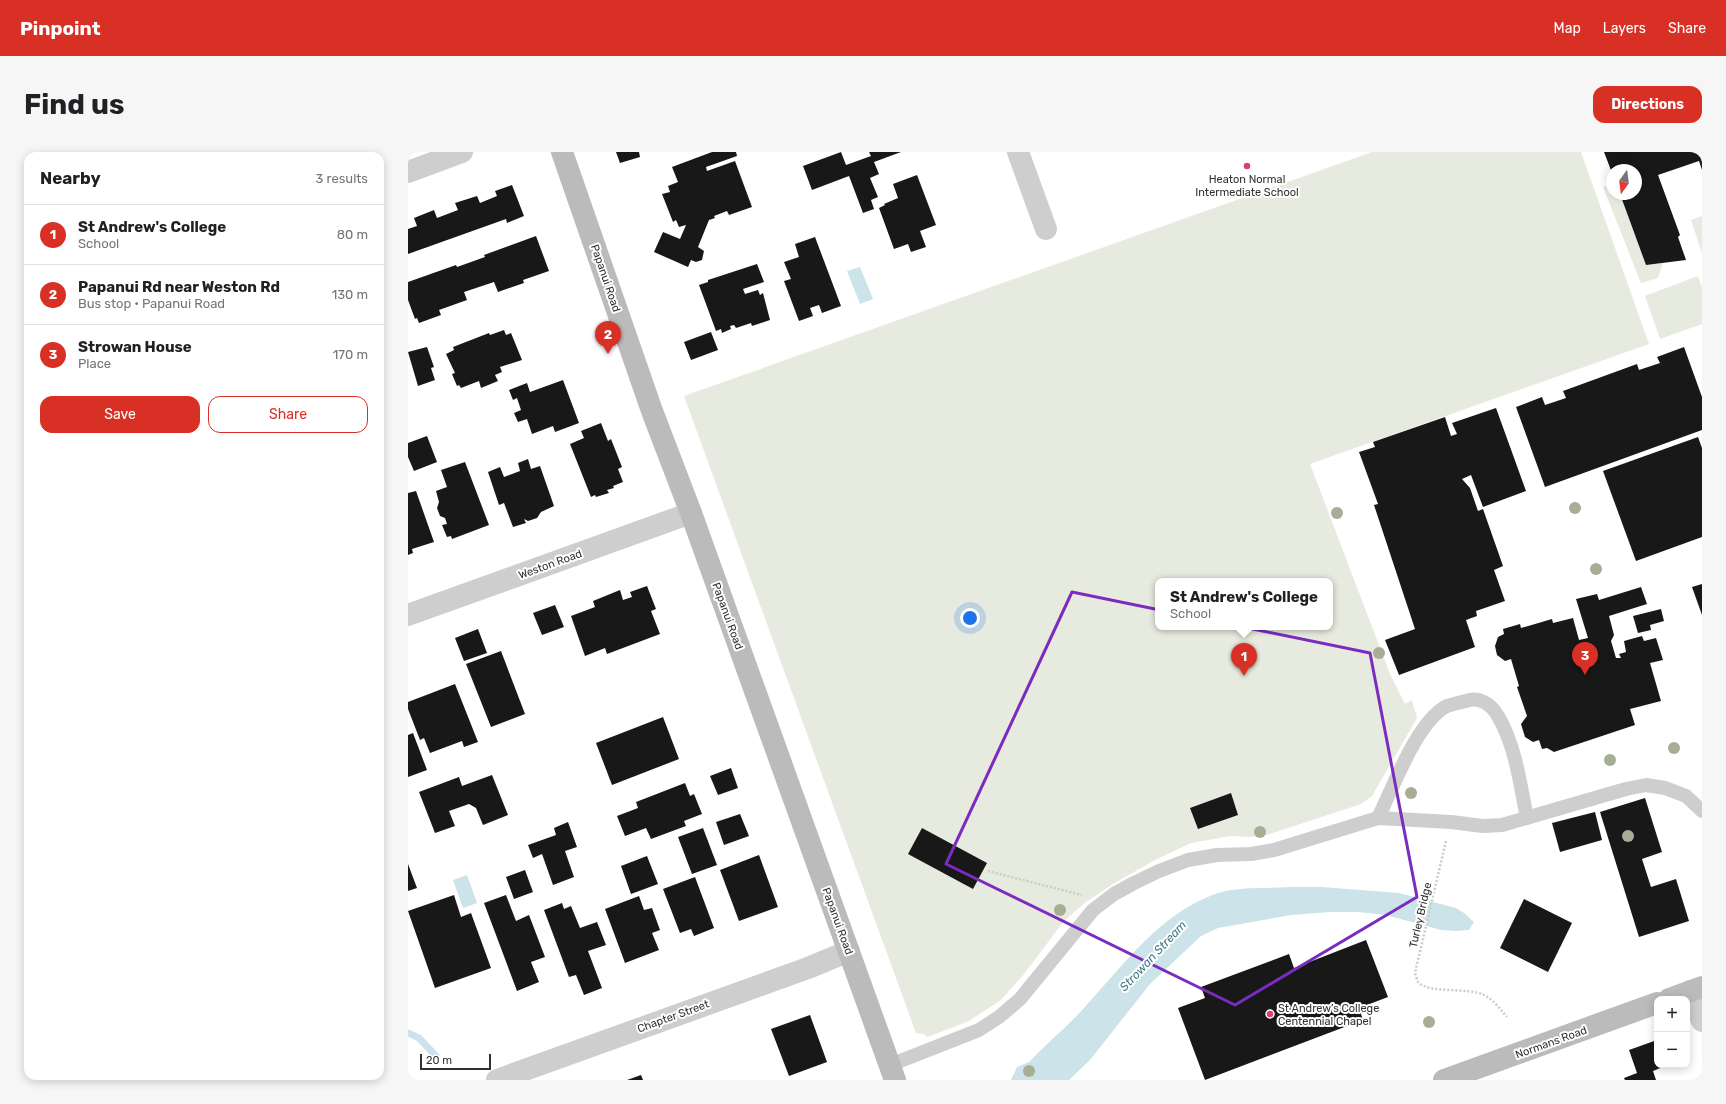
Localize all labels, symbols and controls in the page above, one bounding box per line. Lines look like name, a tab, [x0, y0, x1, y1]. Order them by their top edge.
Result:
text: Pinpoint	[20, 17, 101, 40]
text: Map	[1554, 20, 1581, 37]
text: Layers	[1603, 20, 1646, 37]
text: Share	[1668, 20, 1706, 37]
button: Directions	[1593, 86, 1702, 123]
text: Find us	[24, 88, 124, 121]
marker: Heaton Normal Intermediate School	[1242, 161, 1252, 171]
north arrow	[1606, 164, 1642, 200]
text: Nearby	[40, 168, 101, 188]
text: 3 results	[316, 171, 368, 186]
place label: Heaton Normal Intermediate School	[1195, 173, 1299, 199]
text: St Andrew's College	[78, 218, 226, 236]
text: 1	[50, 227, 56, 242]
text: 80 m	[337, 227, 368, 242]
text: School	[78, 236, 119, 251]
street label: Papanui Road	[588, 243, 623, 314]
text: Papanui Rd near Weston Rd	[78, 278, 280, 296]
text: 2	[49, 287, 57, 302]
text: 130 m	[332, 287, 368, 302]
text: Bus stop · Papanui Road	[78, 296, 225, 311]
pin: 2	[595, 321, 621, 354]
text: Strowan House	[78, 338, 192, 356]
text: 3	[49, 347, 57, 362]
text: 170 m	[333, 347, 368, 362]
text: Place	[78, 356, 111, 371]
button: Save	[40, 396, 200, 433]
button: Share	[208, 396, 368, 433]
street label: Weston Road	[517, 547, 584, 582]
popup	[1155, 578, 1333, 630]
street label: Papanui Road	[709, 581, 746, 651]
text: St Andrew's College	[1170, 588, 1318, 606]
text: School	[1170, 606, 1211, 621]
your location	[960, 608, 980, 628]
pin: 3	[1572, 642, 1598, 675]
pin: 1	[1231, 643, 1257, 676]
street label: Turley Bridge	[1407, 881, 1434, 949]
street label: Papanui Road	[819, 886, 856, 956]
water label: Strowan Stream	[1117, 918, 1189, 994]
map controls	[1654, 996, 1690, 1068]
button: +	[1654, 996, 1690, 1032]
street label: Chapter Street	[635, 997, 712, 1035]
place label: St Andrew’s College Centennial Chapel	[1278, 1002, 1379, 1028]
marker: St Andrew’s College Centennial Chapel	[1265, 1009, 1275, 1019]
street label: Normans Road	[1514, 1024, 1589, 1061]
button: −	[1654, 1032, 1690, 1068]
scale bar	[420, 1052, 491, 1071]
text: 20 m	[426, 1054, 452, 1067]

